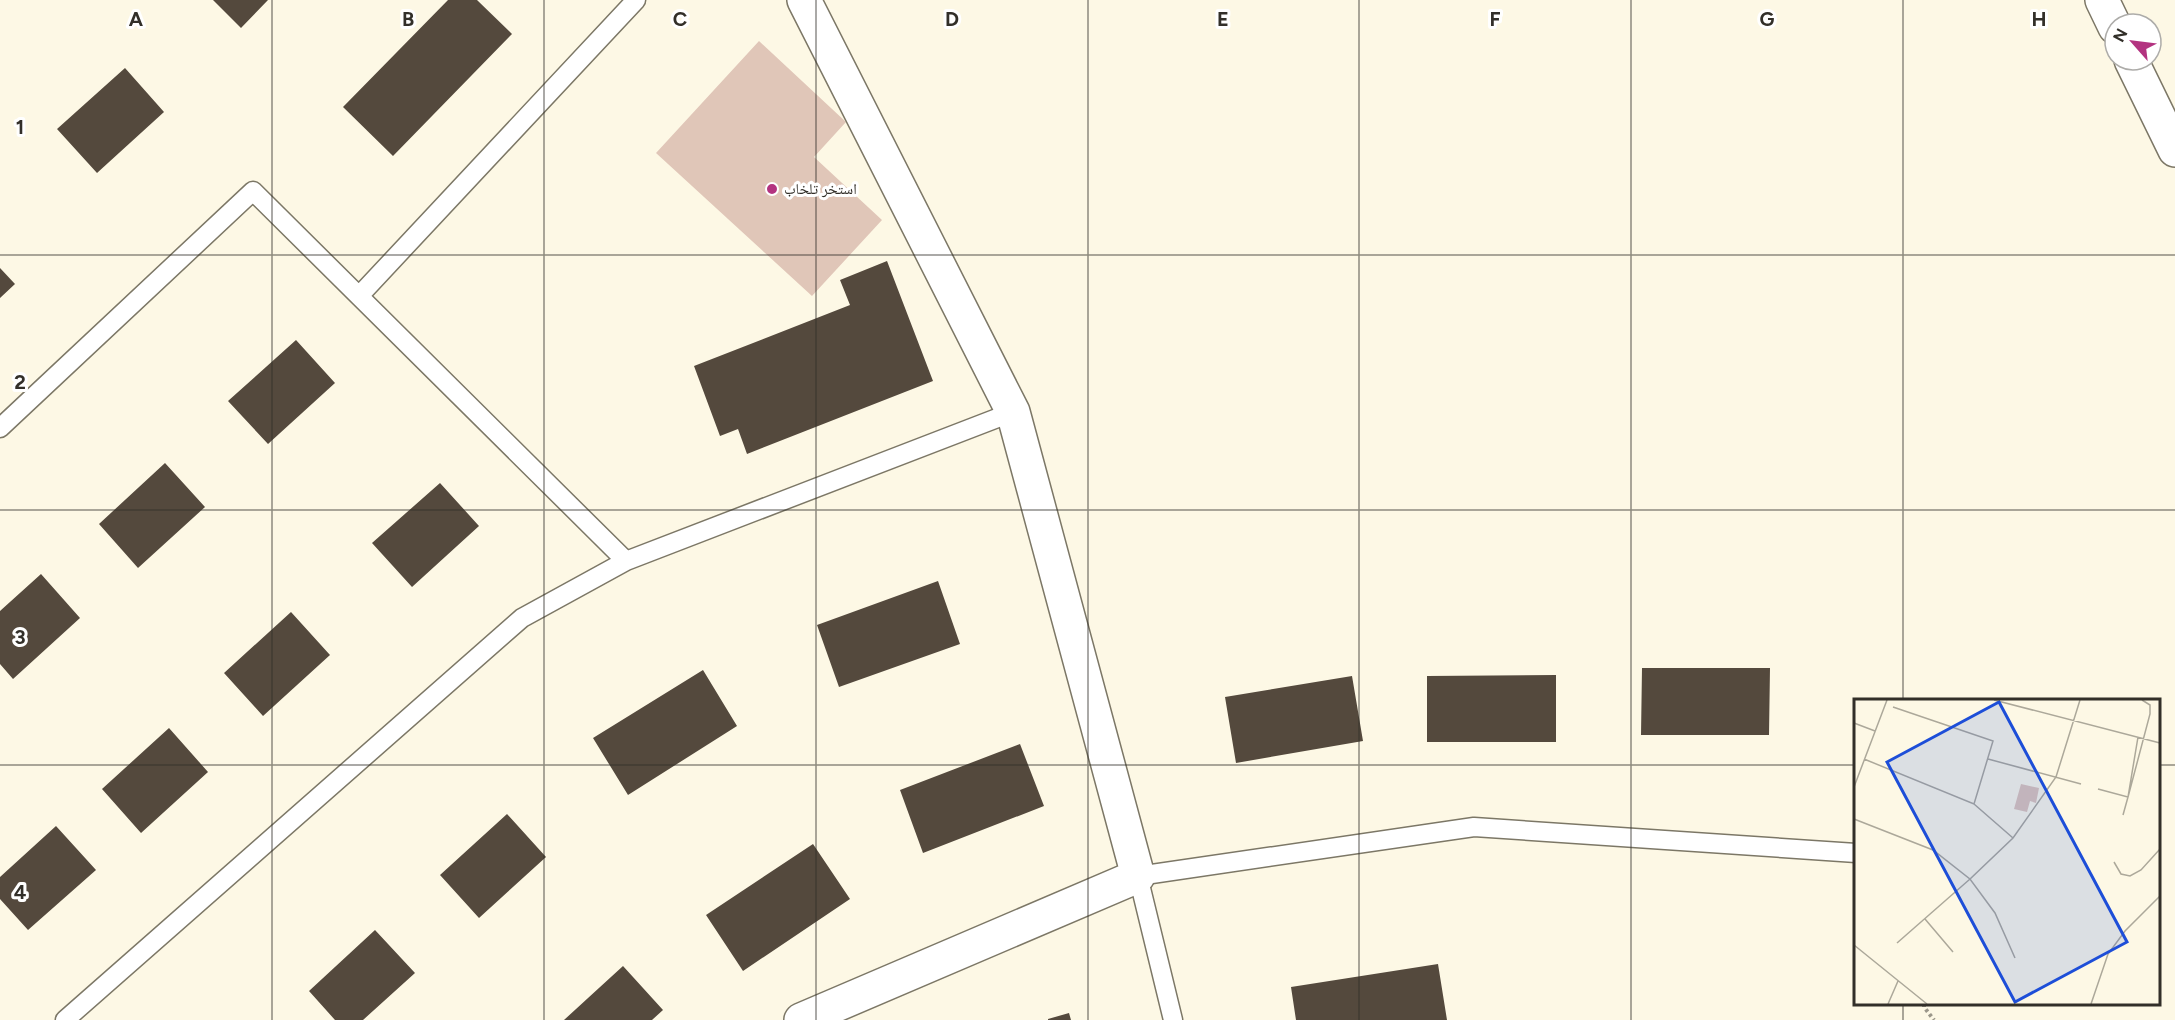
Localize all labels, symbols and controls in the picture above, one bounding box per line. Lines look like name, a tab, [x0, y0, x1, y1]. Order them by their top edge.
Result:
text: A	[129, 7, 144, 31]
text: B	[402, 7, 414, 31]
text: C	[673, 7, 687, 31]
text: D	[945, 7, 959, 31]
text: E	[1217, 7, 1229, 31]
text: F	[1489, 7, 1501, 31]
text: G	[1760, 7, 1775, 31]
text: H	[2032, 7, 2047, 31]
north arrow	[2103, 12, 2163, 72]
text: N	[2109, 25, 2131, 45]
text: 1	[16, 115, 24, 139]
place label: استخر تلخاب	[784, 180, 857, 198]
marker: استخر تلخاب	[765, 182, 779, 196]
text: 2	[14, 370, 26, 394]
text: 3	[14, 625, 26, 649]
inset map	[1854, 699, 2160, 1005]
text: 4	[14, 880, 27, 904]

